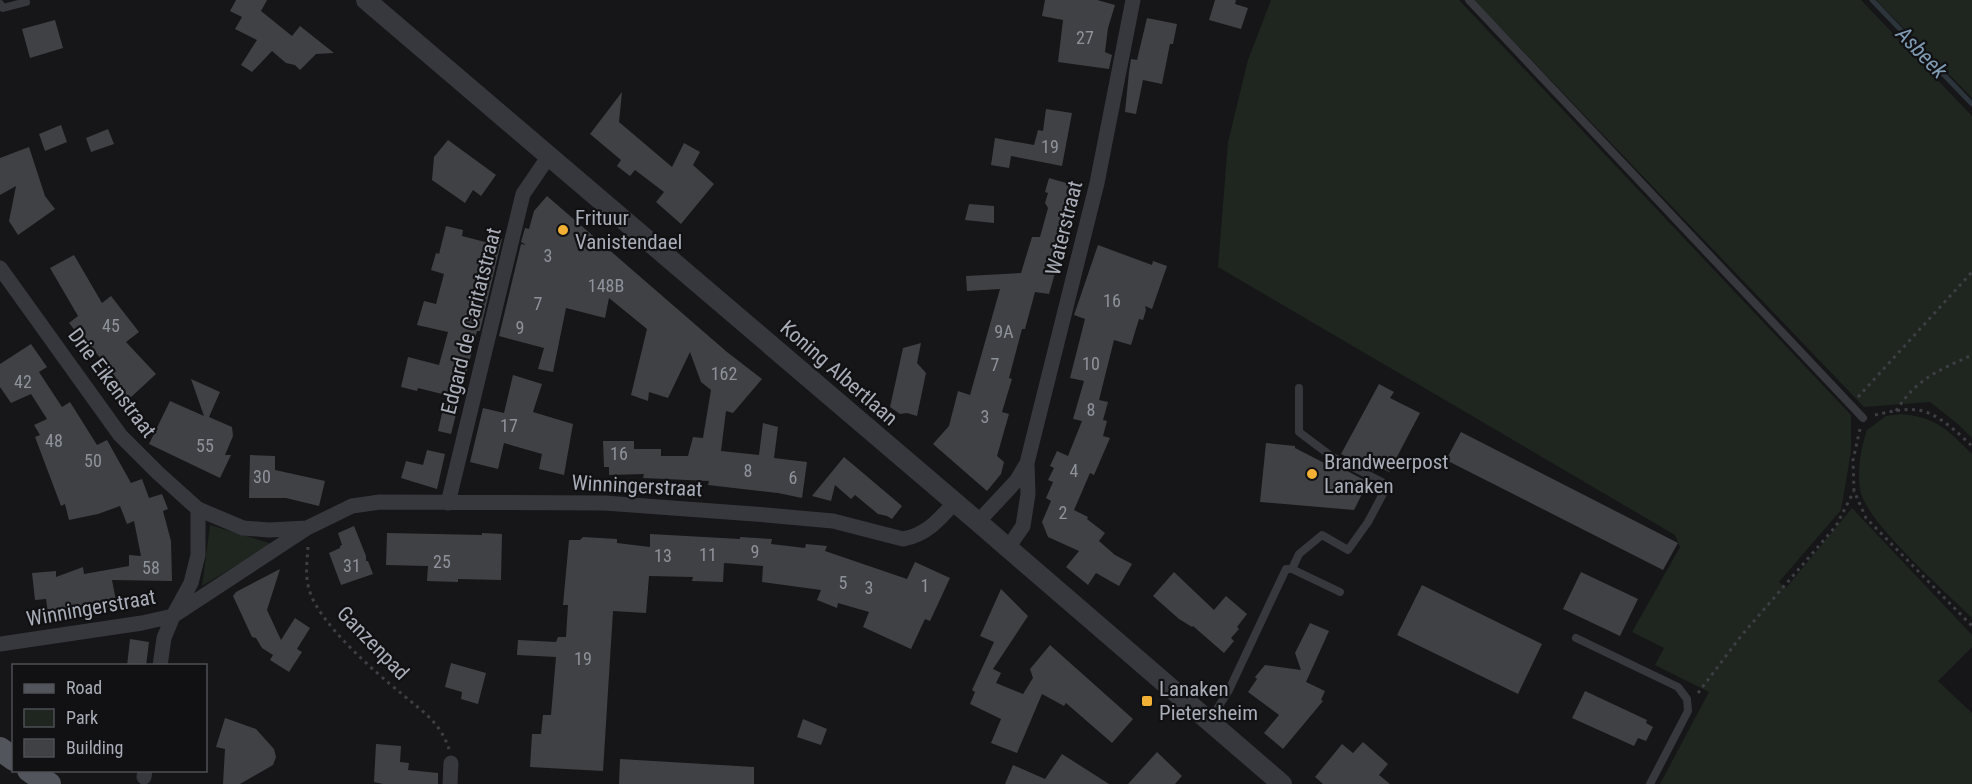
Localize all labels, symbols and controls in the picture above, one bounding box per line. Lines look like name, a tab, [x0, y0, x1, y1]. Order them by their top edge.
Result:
water label: Asbeek	[1890, 21, 1952, 84]
house number: 27	[1076, 27, 1094, 48]
house number: 19	[1041, 136, 1059, 157]
street label: Waterstraat	[1041, 178, 1087, 278]
place label: Frituur Vanistendael	[575, 206, 682, 254]
marker: Frituur Vanistendael	[556, 223, 570, 237]
street label: Edgard de Caritatstraat	[436, 225, 506, 417]
house number: 3	[544, 245, 552, 266]
house number: 148B	[588, 275, 624, 296]
house number: 16	[1103, 290, 1121, 311]
house number: 7	[534, 293, 543, 314]
house number: 45	[102, 315, 120, 336]
street label: Koning Albertlaan	[775, 316, 903, 430]
house number: 9	[516, 317, 524, 338]
house number: 9A	[994, 321, 1014, 342]
street label: Drie Eikenstraat	[63, 324, 161, 442]
house number: 10	[1082, 353, 1100, 374]
house number: 7	[991, 354, 1000, 375]
house number: 162	[711, 363, 737, 384]
house number: 42	[14, 371, 32, 392]
house number: 8	[1087, 399, 1095, 420]
house number: 3	[981, 406, 989, 427]
house number: 17	[500, 415, 518, 436]
house number: 48	[45, 430, 63, 451]
house number: 55	[196, 435, 214, 456]
house number: 16	[610, 443, 628, 464]
house number: 50	[84, 450, 102, 471]
place label: Brandweerpost Lanaken	[1324, 450, 1449, 498]
house number: 8	[744, 460, 752, 481]
house number: 4	[1070, 460, 1079, 481]
house number: 30	[253, 466, 271, 487]
house number: 6	[789, 467, 797, 488]
marker: Brandweerpost Lanaken	[1305, 467, 1319, 481]
street label: Winningerstraat	[571, 471, 703, 501]
house number: 2	[1059, 502, 1068, 523]
house number: 9	[751, 541, 759, 562]
house number: 11	[699, 544, 717, 565]
house number: 13	[654, 545, 672, 566]
house number: 25	[433, 551, 451, 572]
house number: 31	[343, 555, 361, 576]
house number: 58	[142, 557, 160, 578]
house number: 5	[839, 572, 848, 593]
house number: 1	[921, 575, 929, 596]
house number: 3	[865, 577, 873, 598]
street label: Winningerstraat	[24, 585, 158, 631]
street label: Ganzenpad	[332, 601, 414, 685]
house number: 19	[574, 648, 592, 669]
legend	[12, 664, 207, 772]
text: Road	[66, 677, 102, 698]
place label: Lanaken Pietersheim	[1159, 677, 1258, 725]
marker: Lanaken Pietersheim	[1140, 694, 1154, 708]
text: Park	[66, 707, 98, 728]
text: Building	[66, 737, 123, 758]

